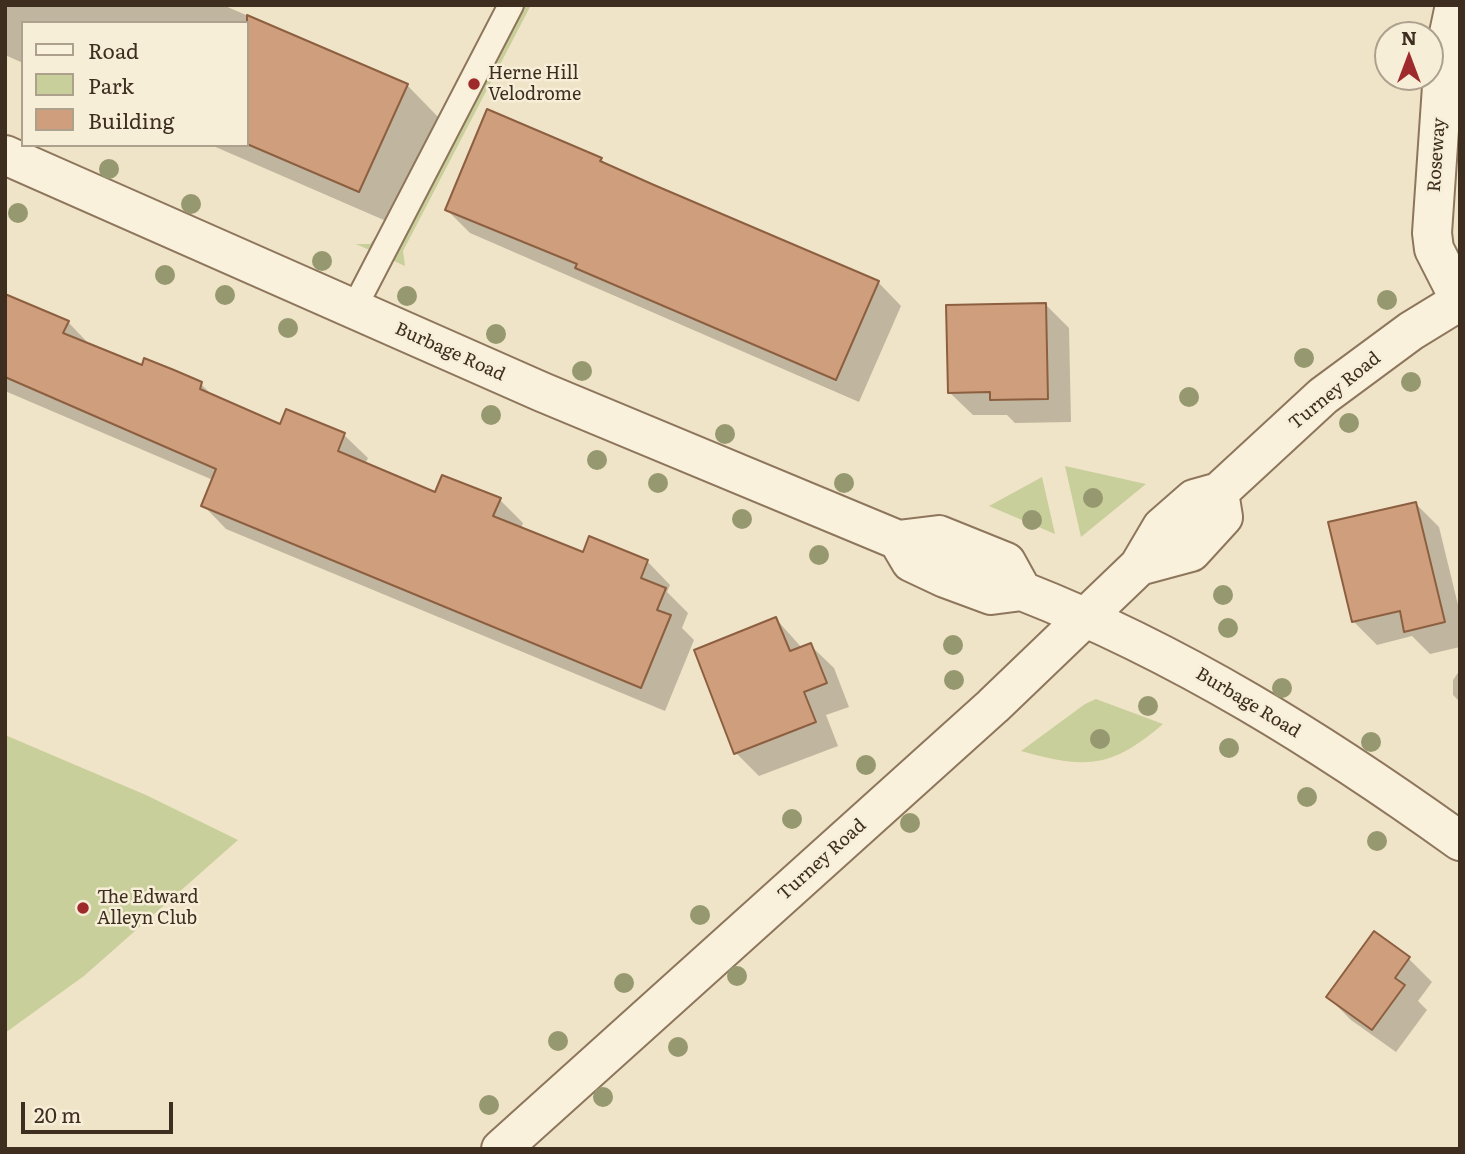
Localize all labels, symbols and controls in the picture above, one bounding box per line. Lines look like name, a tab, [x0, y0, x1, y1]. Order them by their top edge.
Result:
legend	[21, 21, 248, 147]
north arrow	[1374, 21, 1444, 91]
text: N	[1401, 23, 1417, 51]
text: Road	[88, 34, 139, 65]
place label: Herne Hill Velodrome	[488, 63, 581, 106]
text: Park	[88, 69, 134, 100]
marker: Herne Hill Velodrome	[466, 76, 482, 92]
text: Building	[88, 104, 174, 135]
street label: Roseway	[1424, 117, 1450, 193]
street label: Burbage Road	[392, 318, 508, 386]
street label: Turney Road	[1285, 348, 1385, 434]
street label: Burbage Road	[1192, 663, 1304, 743]
street label: Turney Road	[773, 815, 871, 905]
place label: The Edward Alleyn Club	[97, 887, 198, 930]
marker: The Edward Alleyn Club	[75, 900, 91, 916]
scale bar	[24, 1088, 177, 1132]
text: 20 m	[34, 1098, 81, 1129]

